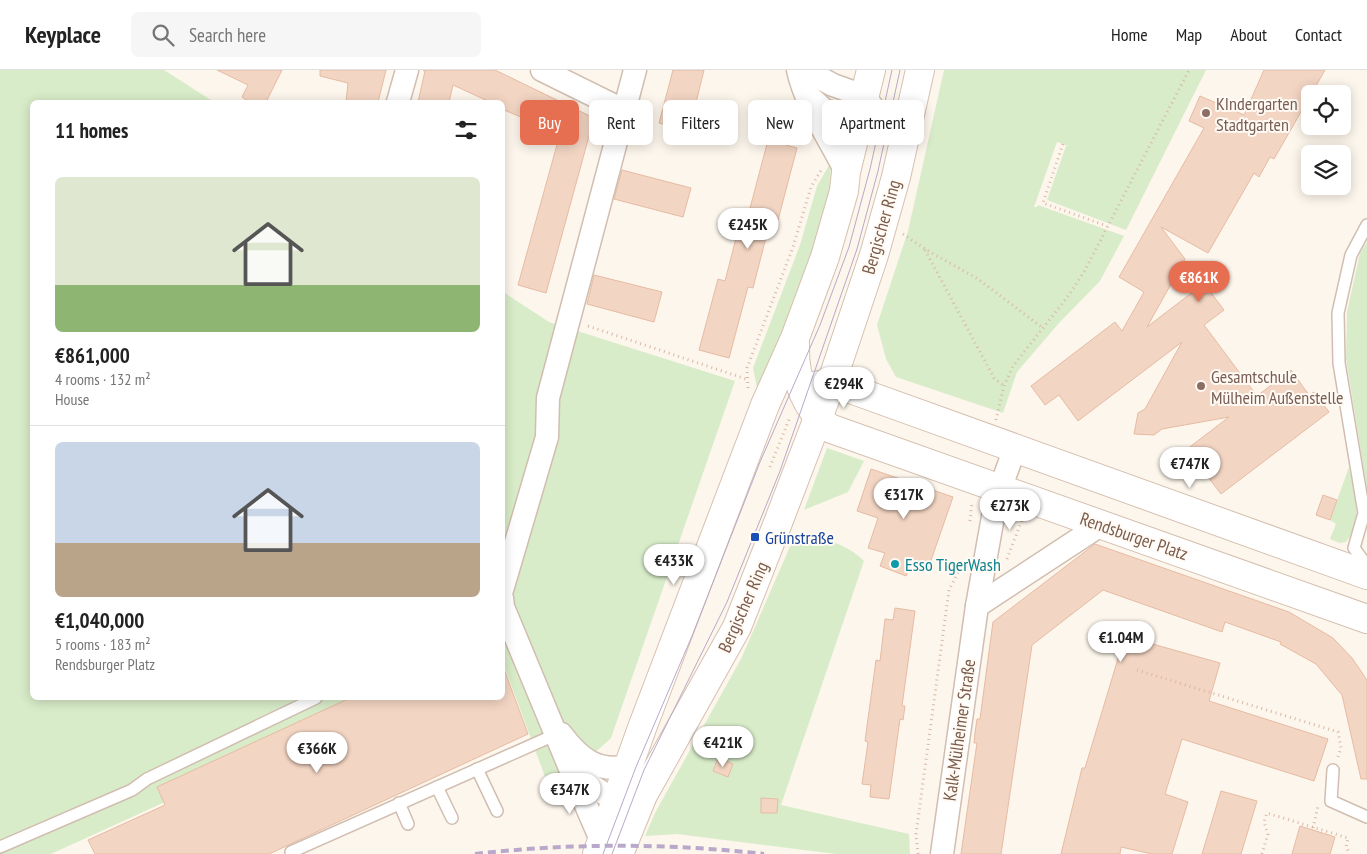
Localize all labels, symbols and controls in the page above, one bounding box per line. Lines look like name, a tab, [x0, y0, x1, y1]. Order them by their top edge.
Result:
search box	[131, 12, 481, 57]
text: Keyplace	[25, 19, 101, 50]
icon: search	[149, 21, 177, 49]
text: Search here	[189, 23, 266, 47]
text: Home	[1111, 23, 1148, 46]
text: Map	[1176, 23, 1202, 46]
text: About	[1230, 23, 1267, 46]
text: Contact	[1295, 23, 1342, 46]
map controls	[1301, 85, 1351, 195]
button: locate	[1301, 85, 1351, 135]
place label: KIndergarten Stadtgarten	[1216, 92, 1298, 136]
chip: Buy	[520, 100, 579, 145]
chip: Rent	[589, 100, 653, 145]
chip: Filters	[663, 100, 738, 145]
chip: New	[748, 100, 812, 145]
chip: Apartment	[822, 100, 924, 145]
marker: KIndergarten Stadtgarten	[1200, 107, 1212, 119]
icon: filters	[452, 116, 480, 144]
text: 11 homes	[55, 117, 128, 144]
button: layers	[1301, 145, 1351, 195]
street label: Bergischer Ring	[857, 177, 905, 277]
pin: €245K	[713, 208, 783, 250]
icon: home	[223, 209, 313, 299]
text: €245K	[729, 214, 767, 234]
pin: €861K	[1164, 260, 1234, 303]
text: €861K	[1180, 267, 1218, 287]
text: €861,000	[55, 342, 130, 369]
place label: Gesamtschule Mülheim Außenstelle	[1211, 365, 1343, 409]
pin: €294K	[809, 366, 879, 409]
text: 4 rooms · 132 m²	[55, 369, 151, 389]
text: €294K	[825, 373, 863, 393]
marker: Gesamtschule Mülheim Außenstelle	[1195, 380, 1207, 392]
text: House	[55, 389, 89, 409]
pin: €747K	[1155, 446, 1225, 489]
text: €747K	[1171, 453, 1209, 473]
icon: home	[223, 475, 313, 565]
pin: €317K	[869, 478, 939, 520]
text: €317K	[885, 484, 923, 504]
pin: €273K	[975, 488, 1045, 531]
text: €273K	[991, 495, 1029, 515]
street label: Rendsburger Platz	[1077, 507, 1191, 565]
place label: Grünstraße	[765, 526, 834, 549]
marker: Grünstraße	[749, 531, 761, 543]
pin: €433K	[639, 544, 709, 586]
text: €433K	[655, 550, 693, 570]
place label: Esso TigerWash	[905, 553, 1001, 576]
street label: Bergischer Ring	[713, 558, 773, 656]
marker: Esso TigerWash	[889, 558, 901, 570]
text: €1,040,000	[55, 607, 144, 634]
pin: €1.04M	[1080, 620, 1162, 663]
text: €1.04M	[1099, 627, 1143, 647]
text: 5 rooms · 183 m²	[55, 634, 151, 654]
text: Rendsburger Platz	[55, 654, 155, 674]
street label: Kalk-Mülheimer Straße	[938, 658, 980, 802]
pin: €421K	[688, 726, 758, 768]
pin: €366K	[282, 732, 352, 774]
text: €421K	[704, 732, 742, 752]
text: €366K	[298, 738, 336, 758]
pin: €347K	[535, 772, 605, 815]
text: €347K	[551, 779, 589, 799]

